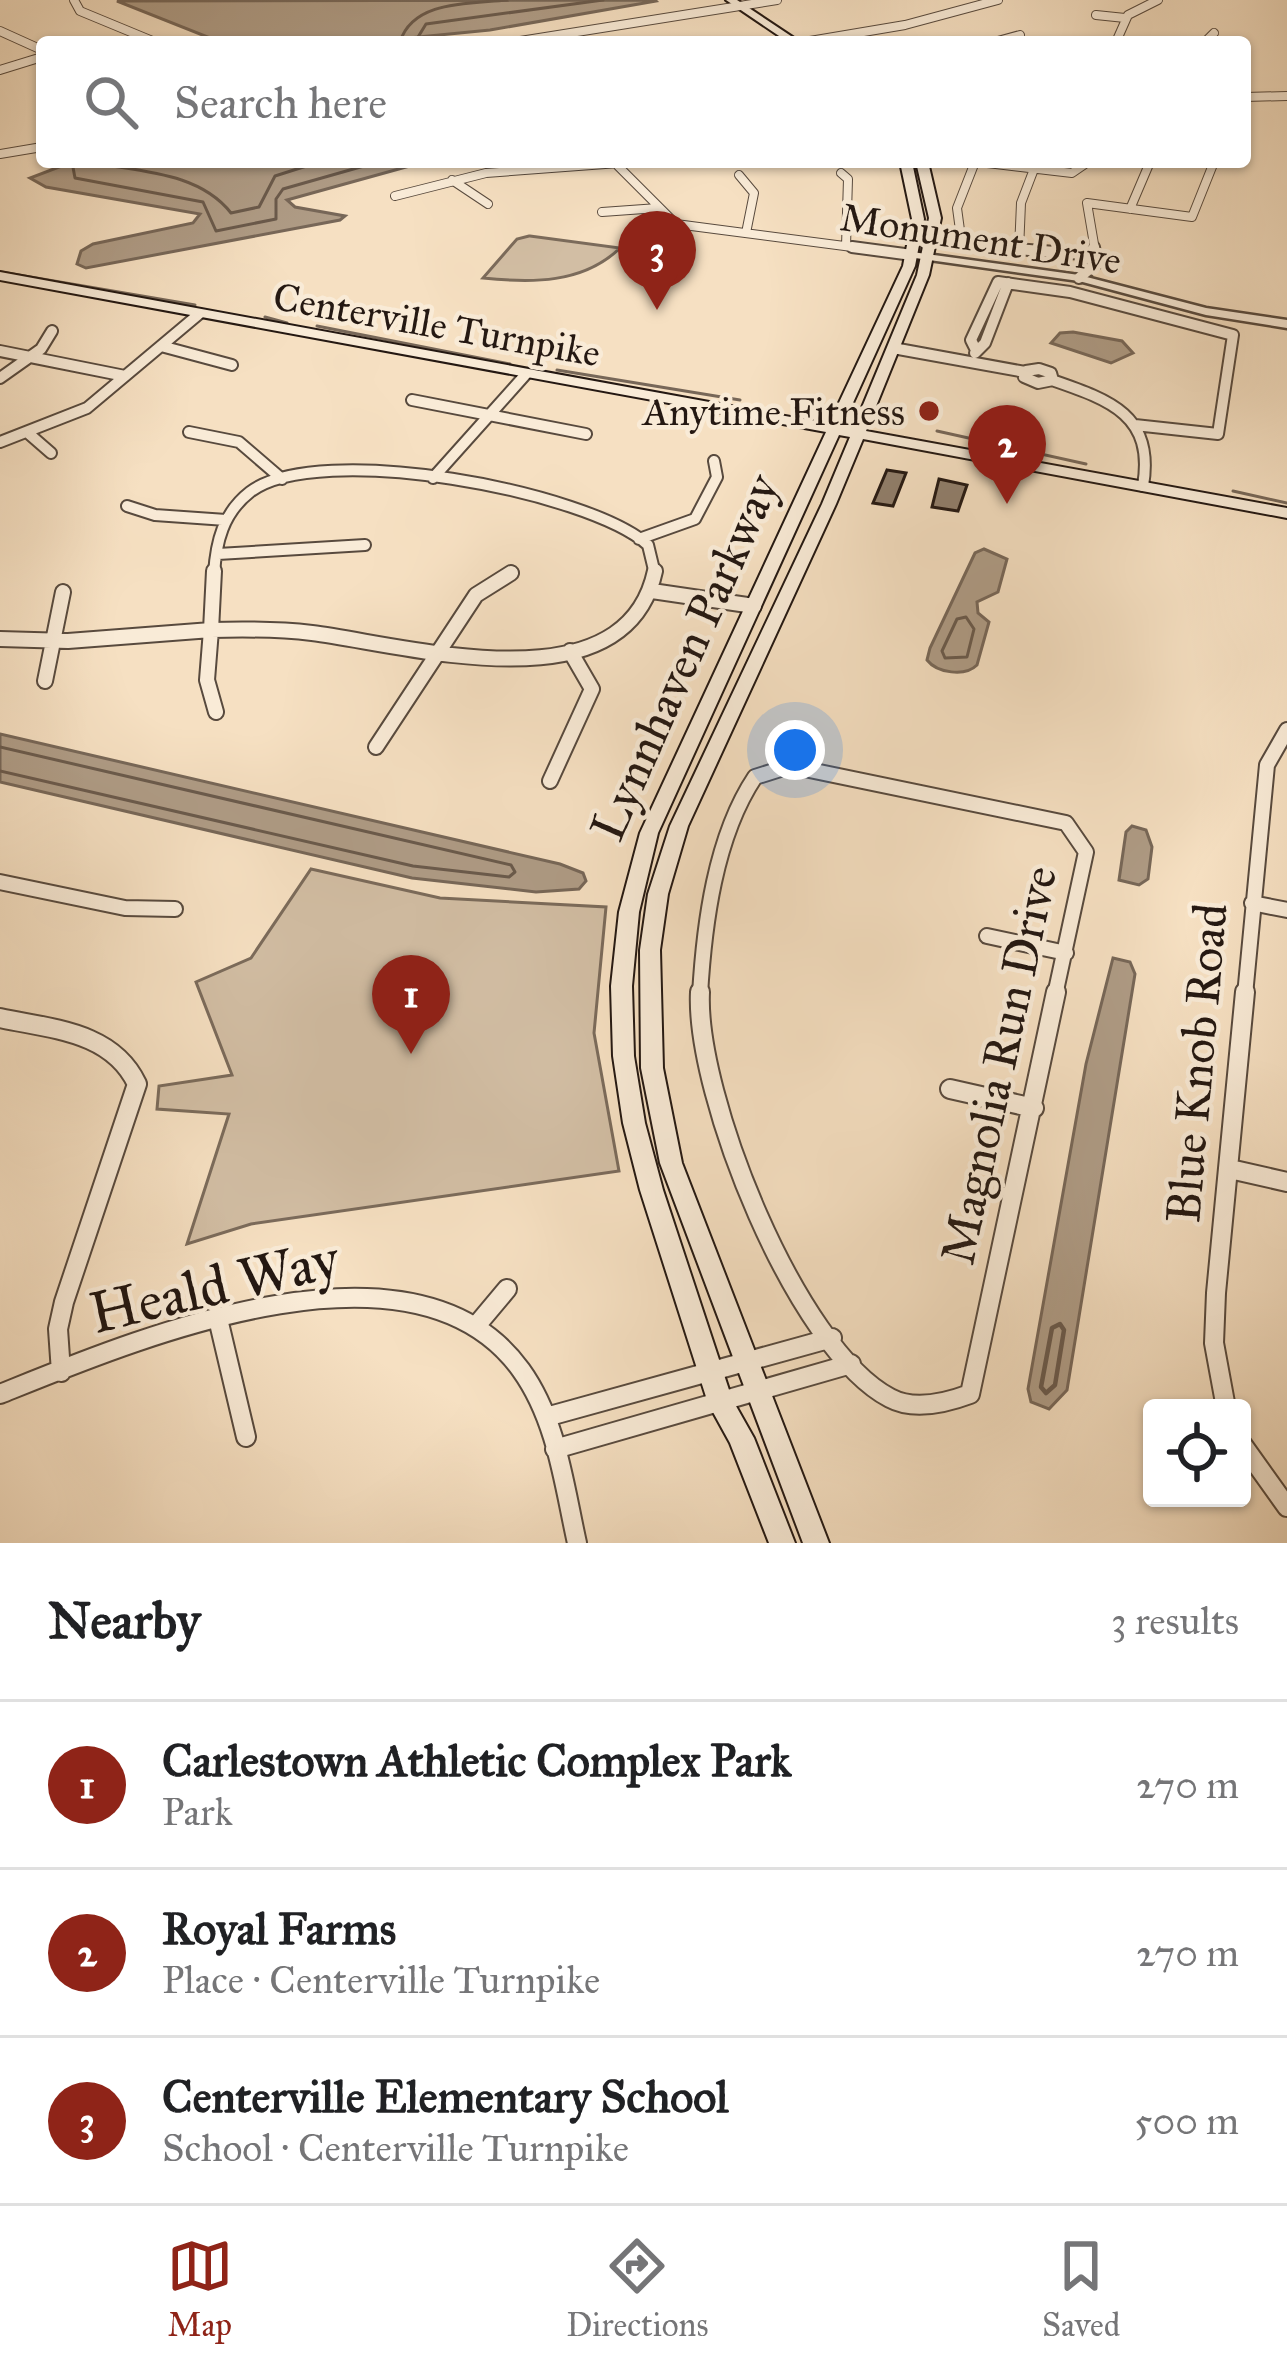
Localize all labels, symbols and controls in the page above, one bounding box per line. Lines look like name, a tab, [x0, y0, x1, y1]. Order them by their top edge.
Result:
search box	[36, 36, 1251, 168]
icon: search	[78, 69, 144, 135]
text: Search here	[174, 75, 387, 130]
street label: Monument Drive	[837, 193, 1125, 285]
pin: 3	[618, 211, 696, 310]
street label: Centerville Turnpike	[270, 273, 604, 377]
place label: Anytime Fitness	[641, 388, 905, 436]
marker: Anytime Fitness	[916, 398, 942, 424]
pin: 2	[968, 405, 1046, 504]
street label: Lynnhaven Parkway	[577, 463, 792, 850]
your location	[765, 720, 825, 780]
street label: Magnolia Run Drive	[927, 861, 1069, 1270]
street label: Blue Knob Road	[1153, 901, 1240, 1225]
pin: 1	[372, 955, 450, 1054]
street label: Heald Way	[83, 1223, 347, 1349]
map controls	[1143, 1399, 1251, 1507]
button: locate	[1143, 1399, 1251, 1507]
text: Nearby	[48, 1590, 200, 1652]
text: 3 results	[1111, 1597, 1239, 1645]
text: Carlestown Athletic Complex Park	[162, 1733, 792, 1788]
text: 1	[79, 1761, 95, 1809]
text: 270 m	[1136, 1761, 1239, 1809]
text: Park	[162, 1788, 233, 1836]
text: Royal Farms	[162, 1901, 396, 1956]
text: 2	[77, 1929, 97, 1977]
text: 270 m	[1136, 1929, 1239, 1977]
text: Place · Centerville Turnpike	[162, 1956, 600, 2004]
text: Centerville Elementary School	[162, 2069, 728, 2124]
text: 3	[79, 2097, 95, 2145]
text: 500 m	[1134, 2097, 1239, 2145]
text: School · Centerville Turnpike	[162, 2124, 629, 2172]
tab: Map	[167, 2233, 233, 2345]
tab: Directions	[566, 2233, 708, 2345]
tab: Saved	[1042, 2233, 1120, 2345]

